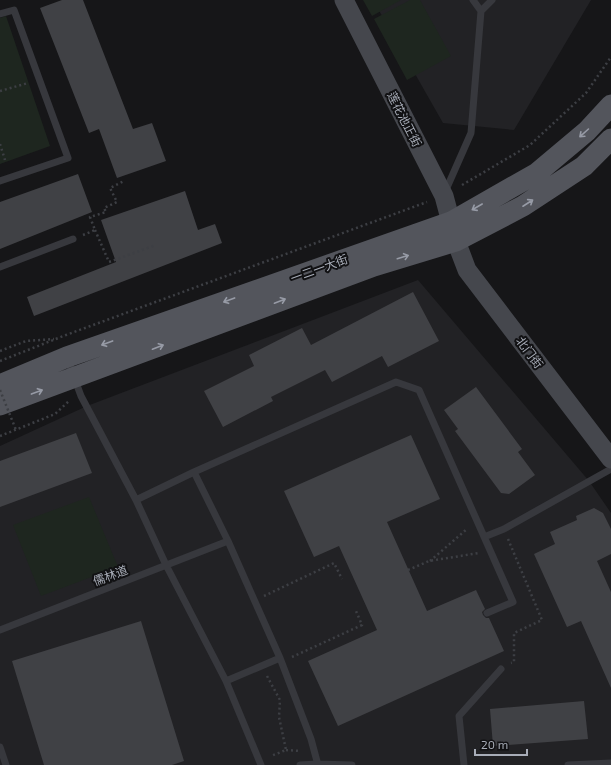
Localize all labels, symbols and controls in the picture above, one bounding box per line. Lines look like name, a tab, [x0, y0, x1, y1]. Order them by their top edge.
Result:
street label: 莲花池正街	[385, 89, 425, 149]
one-way arrow	[579, 129, 589, 138]
one-way arrow	[522, 199, 533, 207]
one-way arrow	[471, 203, 483, 211]
street label: 一二一大街	[288, 251, 350, 285]
one-way arrow	[396, 253, 409, 260]
one-way arrow	[223, 297, 236, 304]
one-way arrow	[274, 297, 287, 304]
street label: 北门街	[514, 333, 546, 371]
one-way arrow	[101, 340, 113, 348]
one-way arrow	[152, 342, 164, 350]
one-way arrow	[30, 388, 43, 395]
street label: 儒林道	[91, 562, 129, 588]
scale bar	[475, 731, 527, 757]
text: 20 m	[481, 737, 508, 751]

